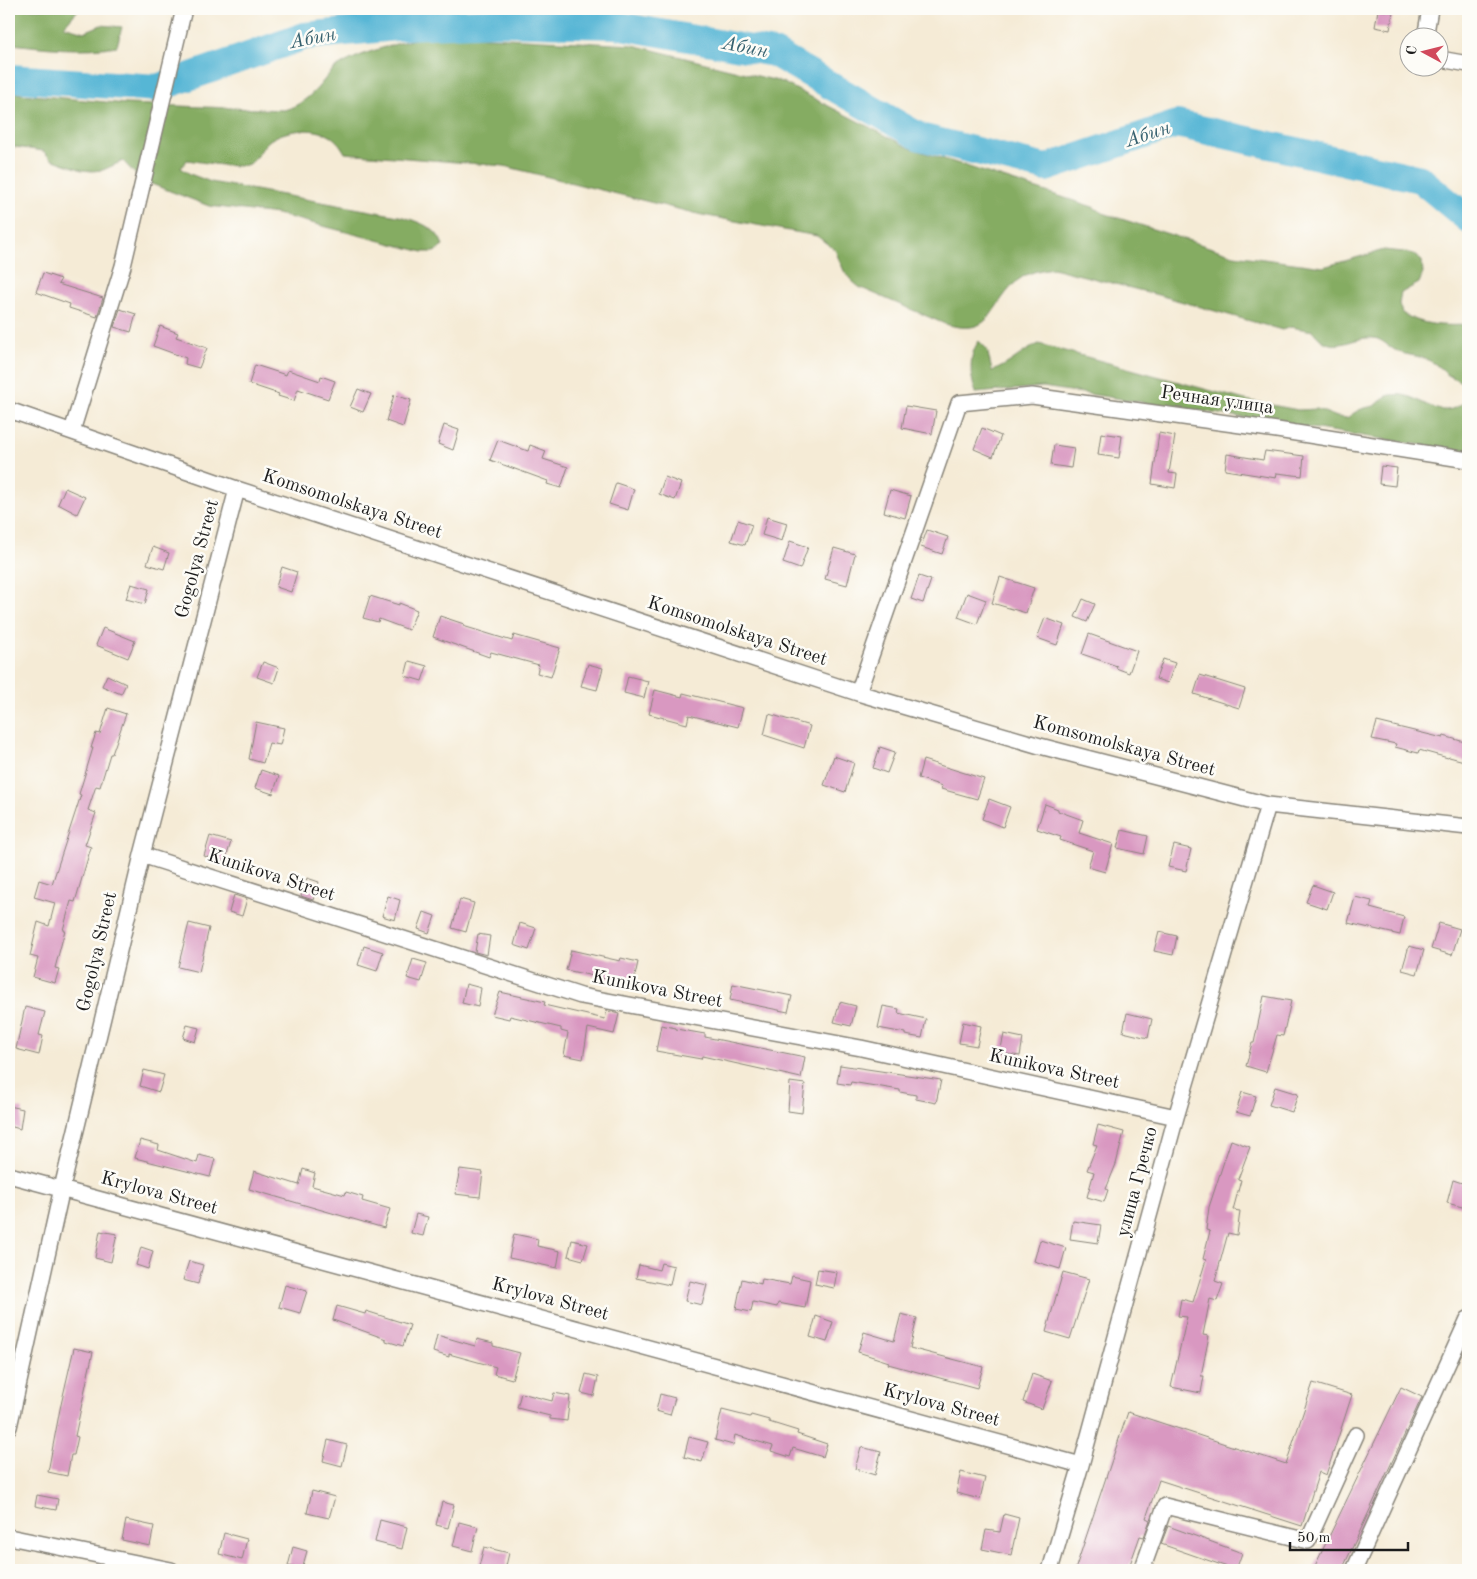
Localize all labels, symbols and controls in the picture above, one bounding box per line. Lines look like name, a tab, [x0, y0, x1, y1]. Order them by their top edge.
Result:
water label: Абин	[287, 25, 338, 53]
north arrow	[1400, 28, 1450, 78]
water label: Абин	[719, 34, 770, 62]
text: С	[1405, 45, 1420, 56]
water label: Абин	[1122, 118, 1173, 152]
street label: Речная улица	[1159, 384, 1275, 418]
street label: Komsomolskaya Street	[260, 467, 444, 543]
street label: Gogolya Street	[173, 497, 223, 621]
street label: Komsomolskaya Street	[645, 594, 829, 670]
street label: Komsomolskaya Street	[1031, 714, 1217, 780]
street label: Kunikova Street	[205, 846, 337, 906]
street label: Gogolya Street	[75, 890, 121, 1014]
street label: Kunikova Street	[590, 968, 724, 1012]
street label: Kunikova Street	[987, 1047, 1121, 1093]
street label: улица Гречко	[1114, 1125, 1162, 1239]
street label: Krylova Street	[98, 1169, 220, 1219]
street label: Krylova Street	[489, 1275, 611, 1325]
street label: Krylova Street	[880, 1381, 1002, 1431]
scale bar	[1290, 1519, 1407, 1551]
text: 50 m	[1297, 1531, 1331, 1546]

